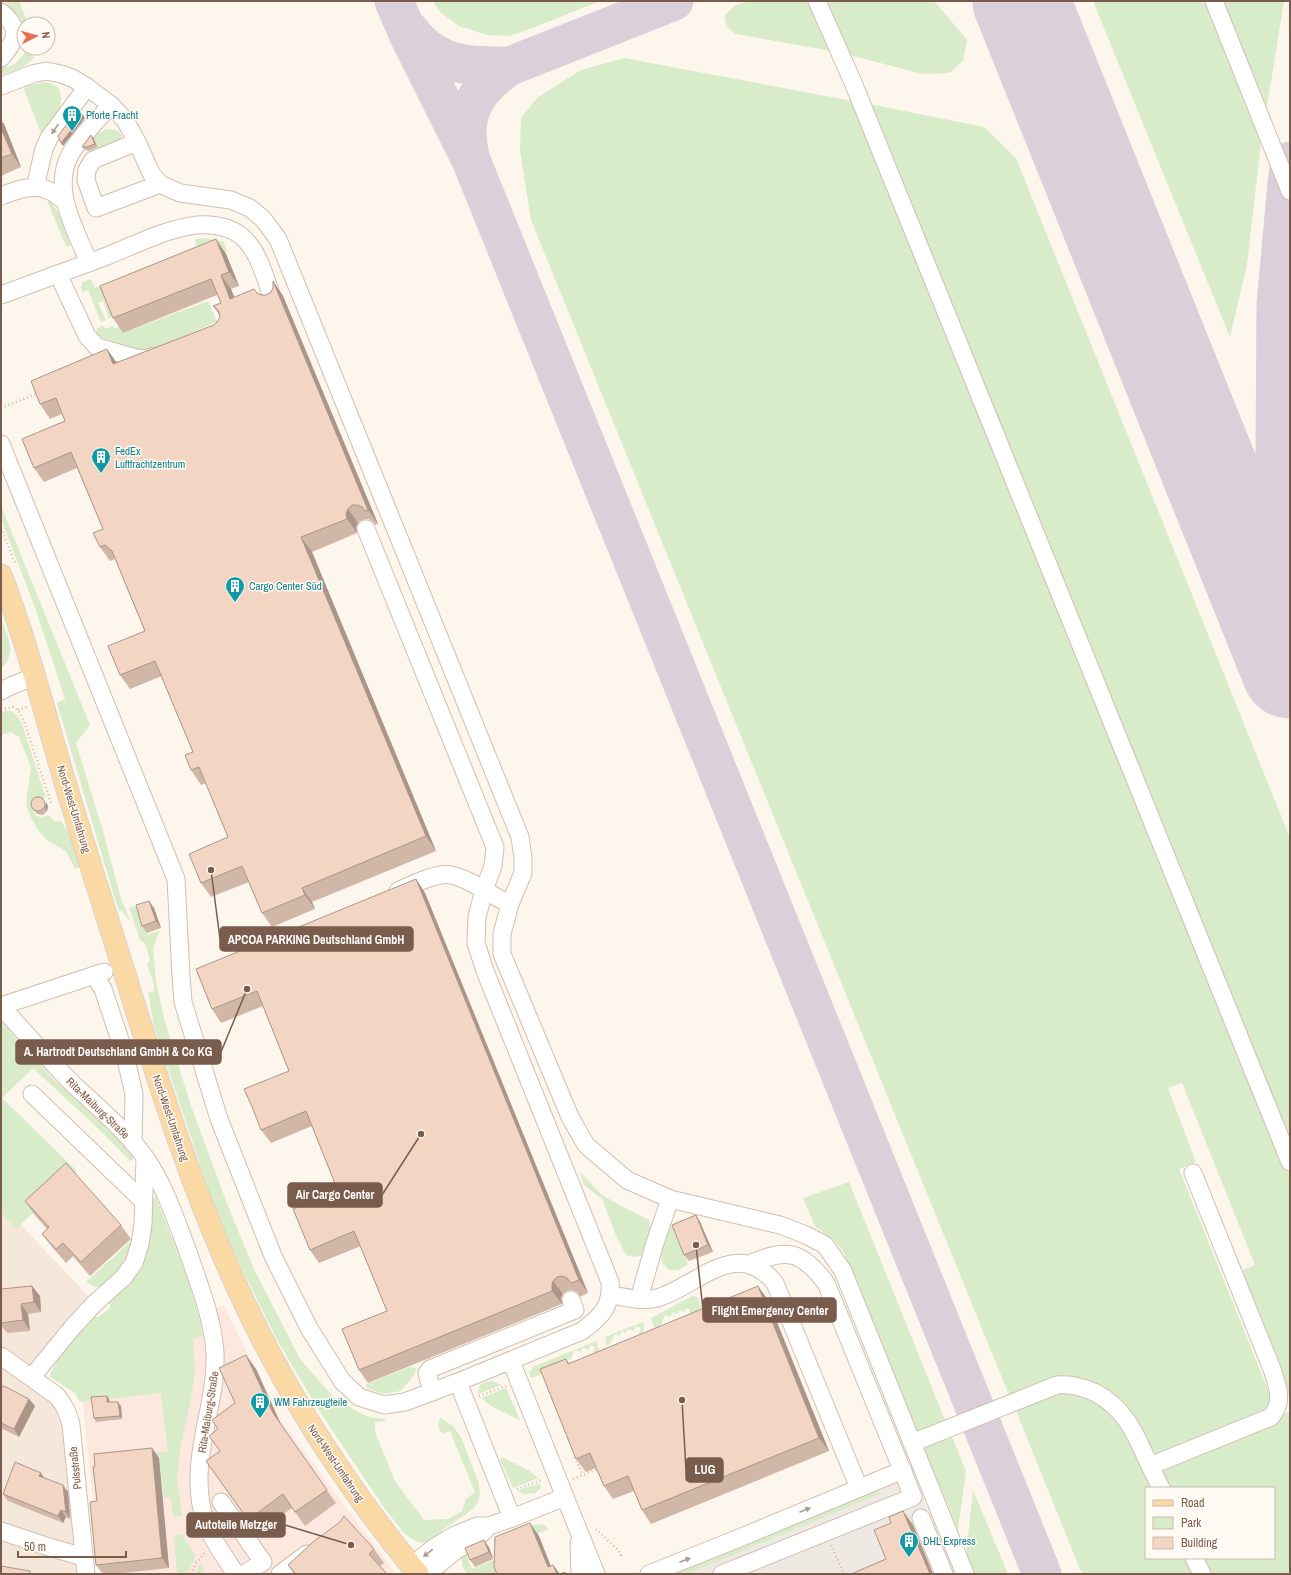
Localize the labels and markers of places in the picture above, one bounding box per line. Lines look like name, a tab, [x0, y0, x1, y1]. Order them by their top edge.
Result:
building icon: Pforte Fracht	[61, 104, 83, 132]
place label: Pforte Fracht	[86, 108, 139, 122]
place label: FedEx Luftfrachtzentrum	[115, 444, 185, 471]
building icon: FedEx Luftfrachtzentrum	[90, 446, 112, 474]
building icon: Cargo Center Süd	[224, 575, 246, 603]
place label: Cargo Center Süd	[249, 579, 322, 593]
callout: APCOA PARKING Deutschland GmbH	[220, 927, 413, 951]
callout: A. Hartrodt Deutschland GmbH & Co KG	[16, 1040, 221, 1064]
callout: Air Cargo Center	[288, 1183, 382, 1207]
callout: Flight Emergency Center	[703, 1298, 836, 1322]
building icon: WM Fahrzeugteile	[249, 1391, 271, 1419]
place label: WM Fahrzeugteile	[274, 1395, 347, 1409]
callout: LUG	[686, 1458, 723, 1482]
callout: Autoteile Metzger	[187, 1513, 285, 1537]
building icon: DHL Express	[898, 1530, 920, 1558]
place label: DHL Express	[923, 1534, 976, 1548]

